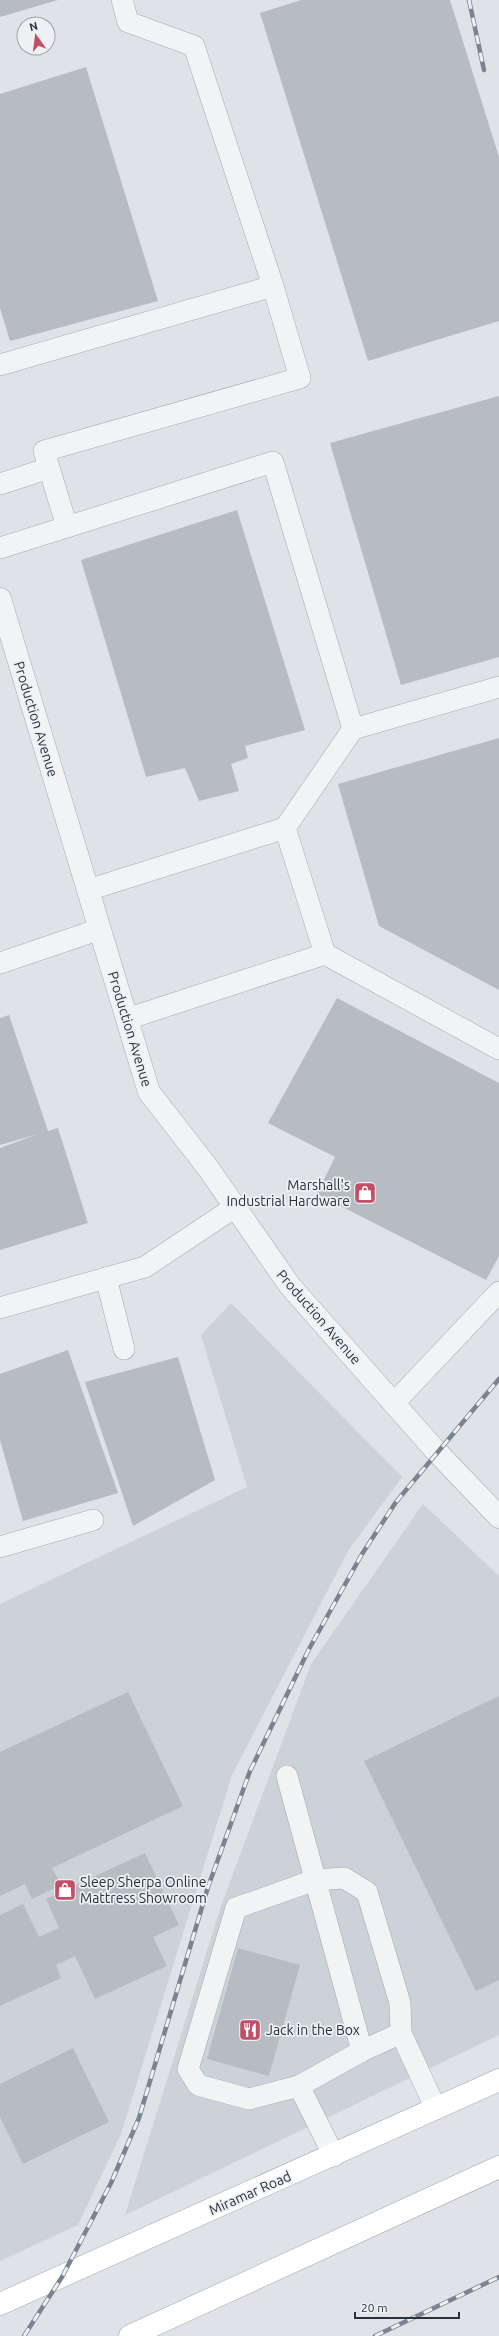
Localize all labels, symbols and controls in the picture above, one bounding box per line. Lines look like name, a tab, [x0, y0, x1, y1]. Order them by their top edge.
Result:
north arrow	[16, 16, 56, 56]
text: N	[28, 19, 39, 33]
street label: Production Avenue	[11, 659, 61, 779]
street label: Production Avenue	[105, 969, 155, 1089]
place label: Marshall's Industrial Hardware	[226, 1177, 350, 1209]
shop icon: Marshall's Industrial Hardware	[352, 1180, 378, 1206]
street label: Production Avenue	[274, 1266, 364, 1368]
place label: Sleep Sherpa Online Mattress Showroom	[80, 1874, 207, 1906]
shop icon: Sleep Sherpa Online Mattress Showroom	[52, 1877, 78, 1903]
restaurant icon: Jack in the Box	[237, 2017, 263, 2043]
place label: Jack in the Box	[266, 2022, 360, 2038]
street label: Miramar Road	[206, 2168, 294, 2218]
scale bar	[355, 2294, 459, 2320]
text: 20 m	[361, 2301, 388, 2314]

